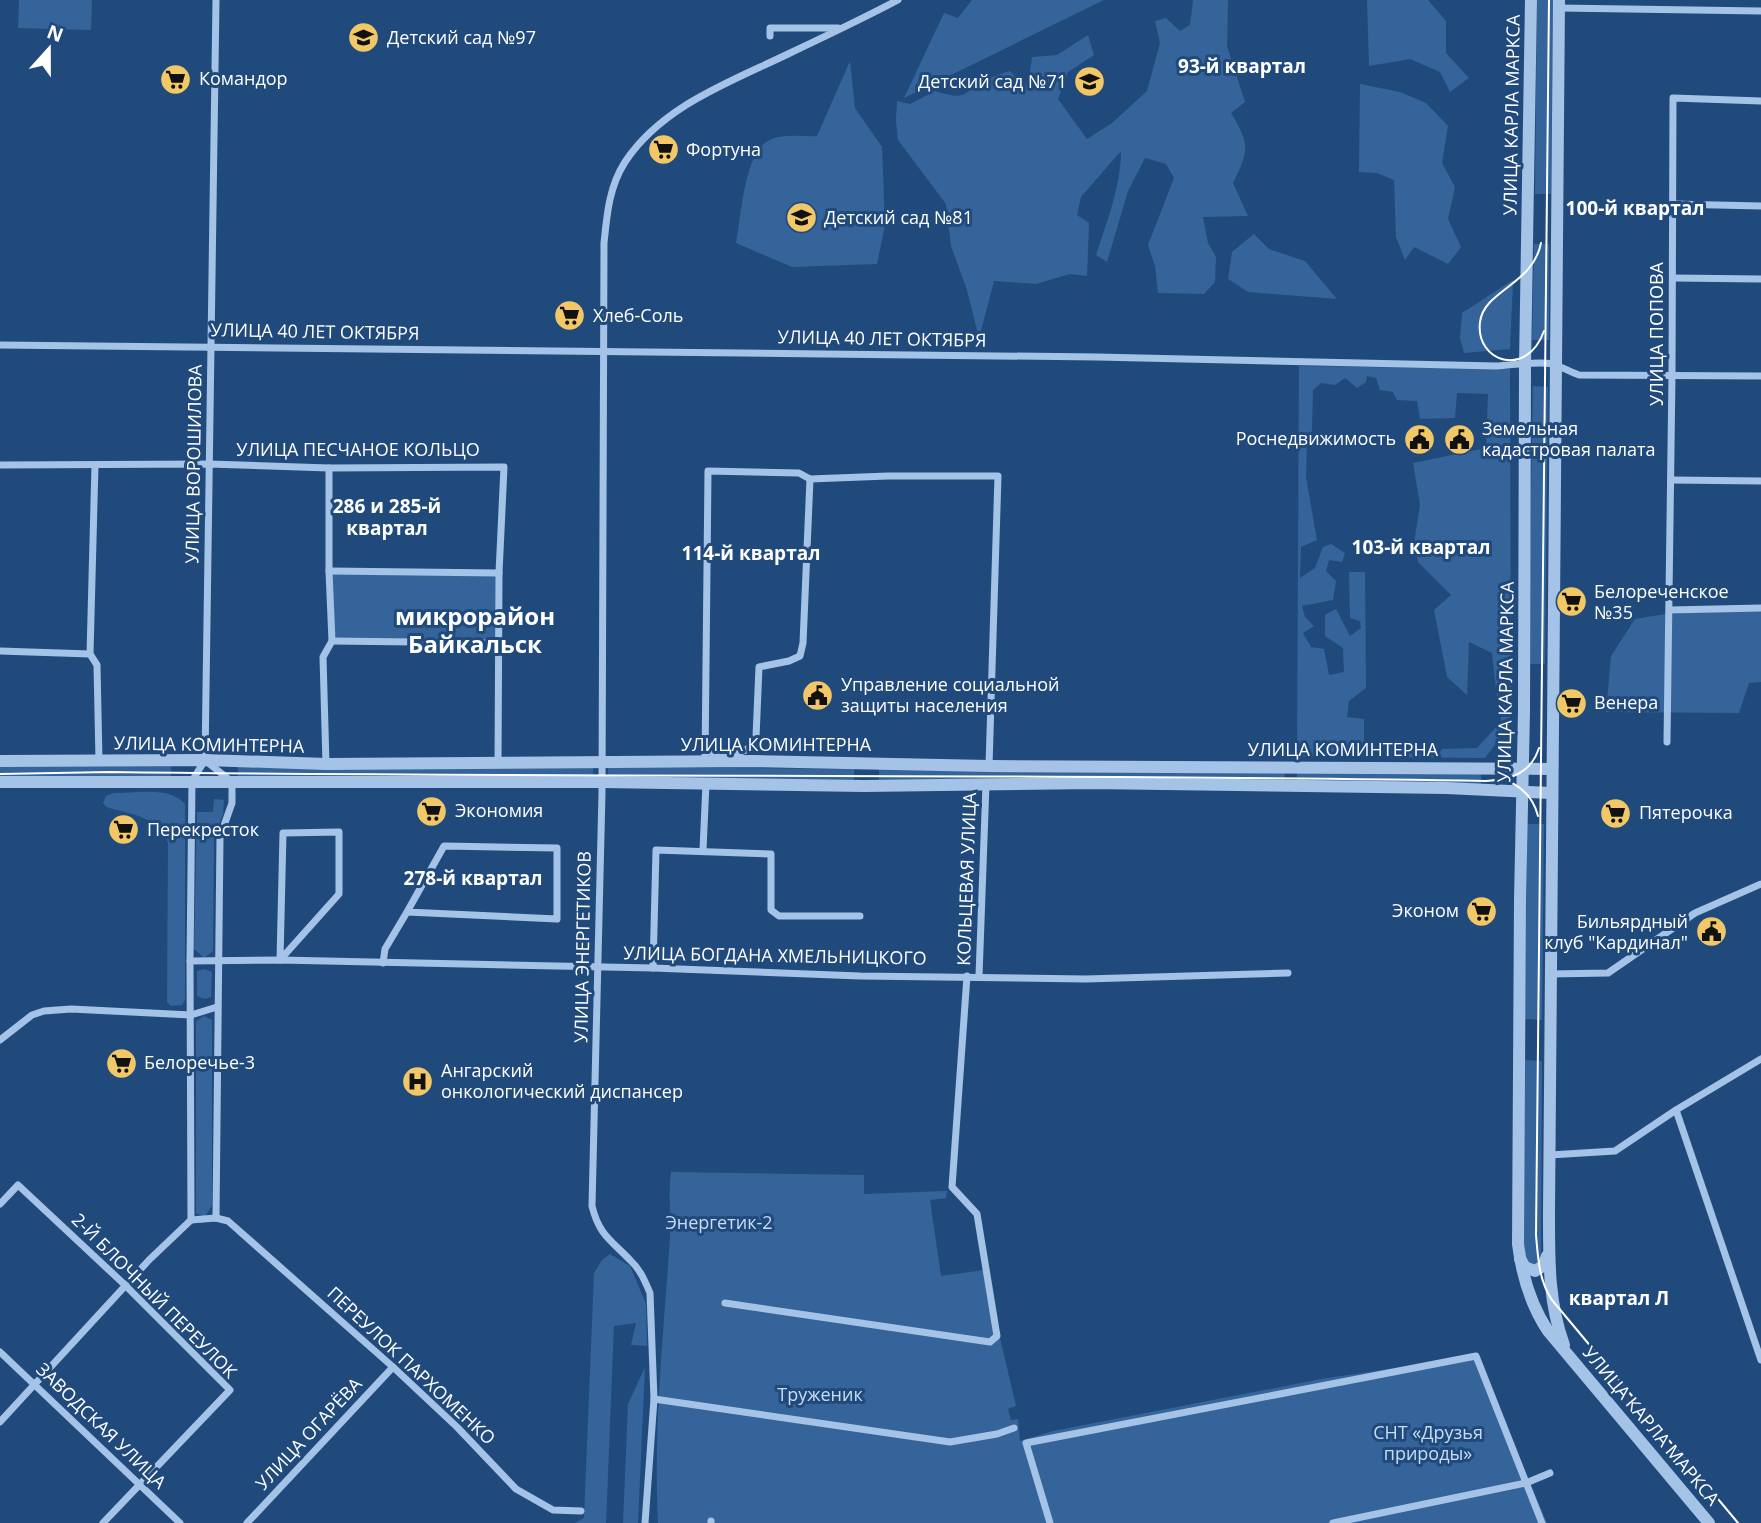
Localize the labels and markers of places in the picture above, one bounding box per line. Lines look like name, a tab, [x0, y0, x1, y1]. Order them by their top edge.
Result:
school or university icon: Детский сад №97	[347, 21, 381, 55]
place label: Детский сад №97	[387, 25, 536, 49]
supermarket icon: Командор	[159, 62, 193, 96]
school or university icon: Детский сад №71	[1073, 65, 1107, 99]
place label: Командор	[199, 66, 288, 90]
place label: Детский сад №71	[918, 69, 1067, 93]
supermarket icon: Фортуна	[646, 133, 680, 167]
place label: Фортуна	[686, 137, 761, 161]
school or university icon: Детский сад №81	[784, 201, 818, 235]
place label: Детский сад №81	[824, 205, 973, 229]
supermarket icon: Хлеб-Соль	[553, 299, 587, 333]
place label: Хлеб-Соль	[593, 303, 683, 327]
place label: Земельная кадастровая палата	[1482, 416, 1656, 461]
public building icon: Роснедвижимость	[1402, 422, 1436, 456]
public building icon: Земельная кадастровая палата	[1442, 422, 1476, 456]
place label: Роснедвижимость	[1236, 426, 1396, 450]
place label: Белореченское №35	[1594, 579, 1729, 624]
supermarket icon: Белореченское №35	[1554, 585, 1588, 619]
place label: Управление социальной защиты населения	[841, 672, 1059, 717]
public building icon: Управление социальной защиты населения	[801, 678, 835, 712]
supermarket icon: Венера	[1554, 686, 1588, 720]
place label: Венера	[1594, 690, 1658, 714]
supermarket icon: Экономия	[415, 794, 449, 828]
supermarket icon: Пятерочка	[1599, 796, 1633, 830]
place label: Экономия	[455, 798, 543, 822]
place label: Пятерочка	[1639, 800, 1733, 824]
supermarket icon: Перекресток	[107, 813, 141, 847]
place label: Перекресток	[147, 817, 260, 841]
supermarket icon: Эконом	[1465, 894, 1499, 928]
place label: Эконом	[1392, 898, 1459, 922]
place label: Бильярдный клуб "Кардинал"	[1544, 909, 1688, 954]
public building icon: Бильярдный клуб "Кардинал"	[1694, 915, 1728, 949]
supermarket icon: Белоречье-3	[104, 1046, 138, 1080]
place label: Белоречье-3	[144, 1050, 255, 1074]
place label: Ангарский онкологический диспансер	[441, 1058, 683, 1103]
hospital icon: Ангарский онкологический диспансер	[401, 1064, 435, 1098]

